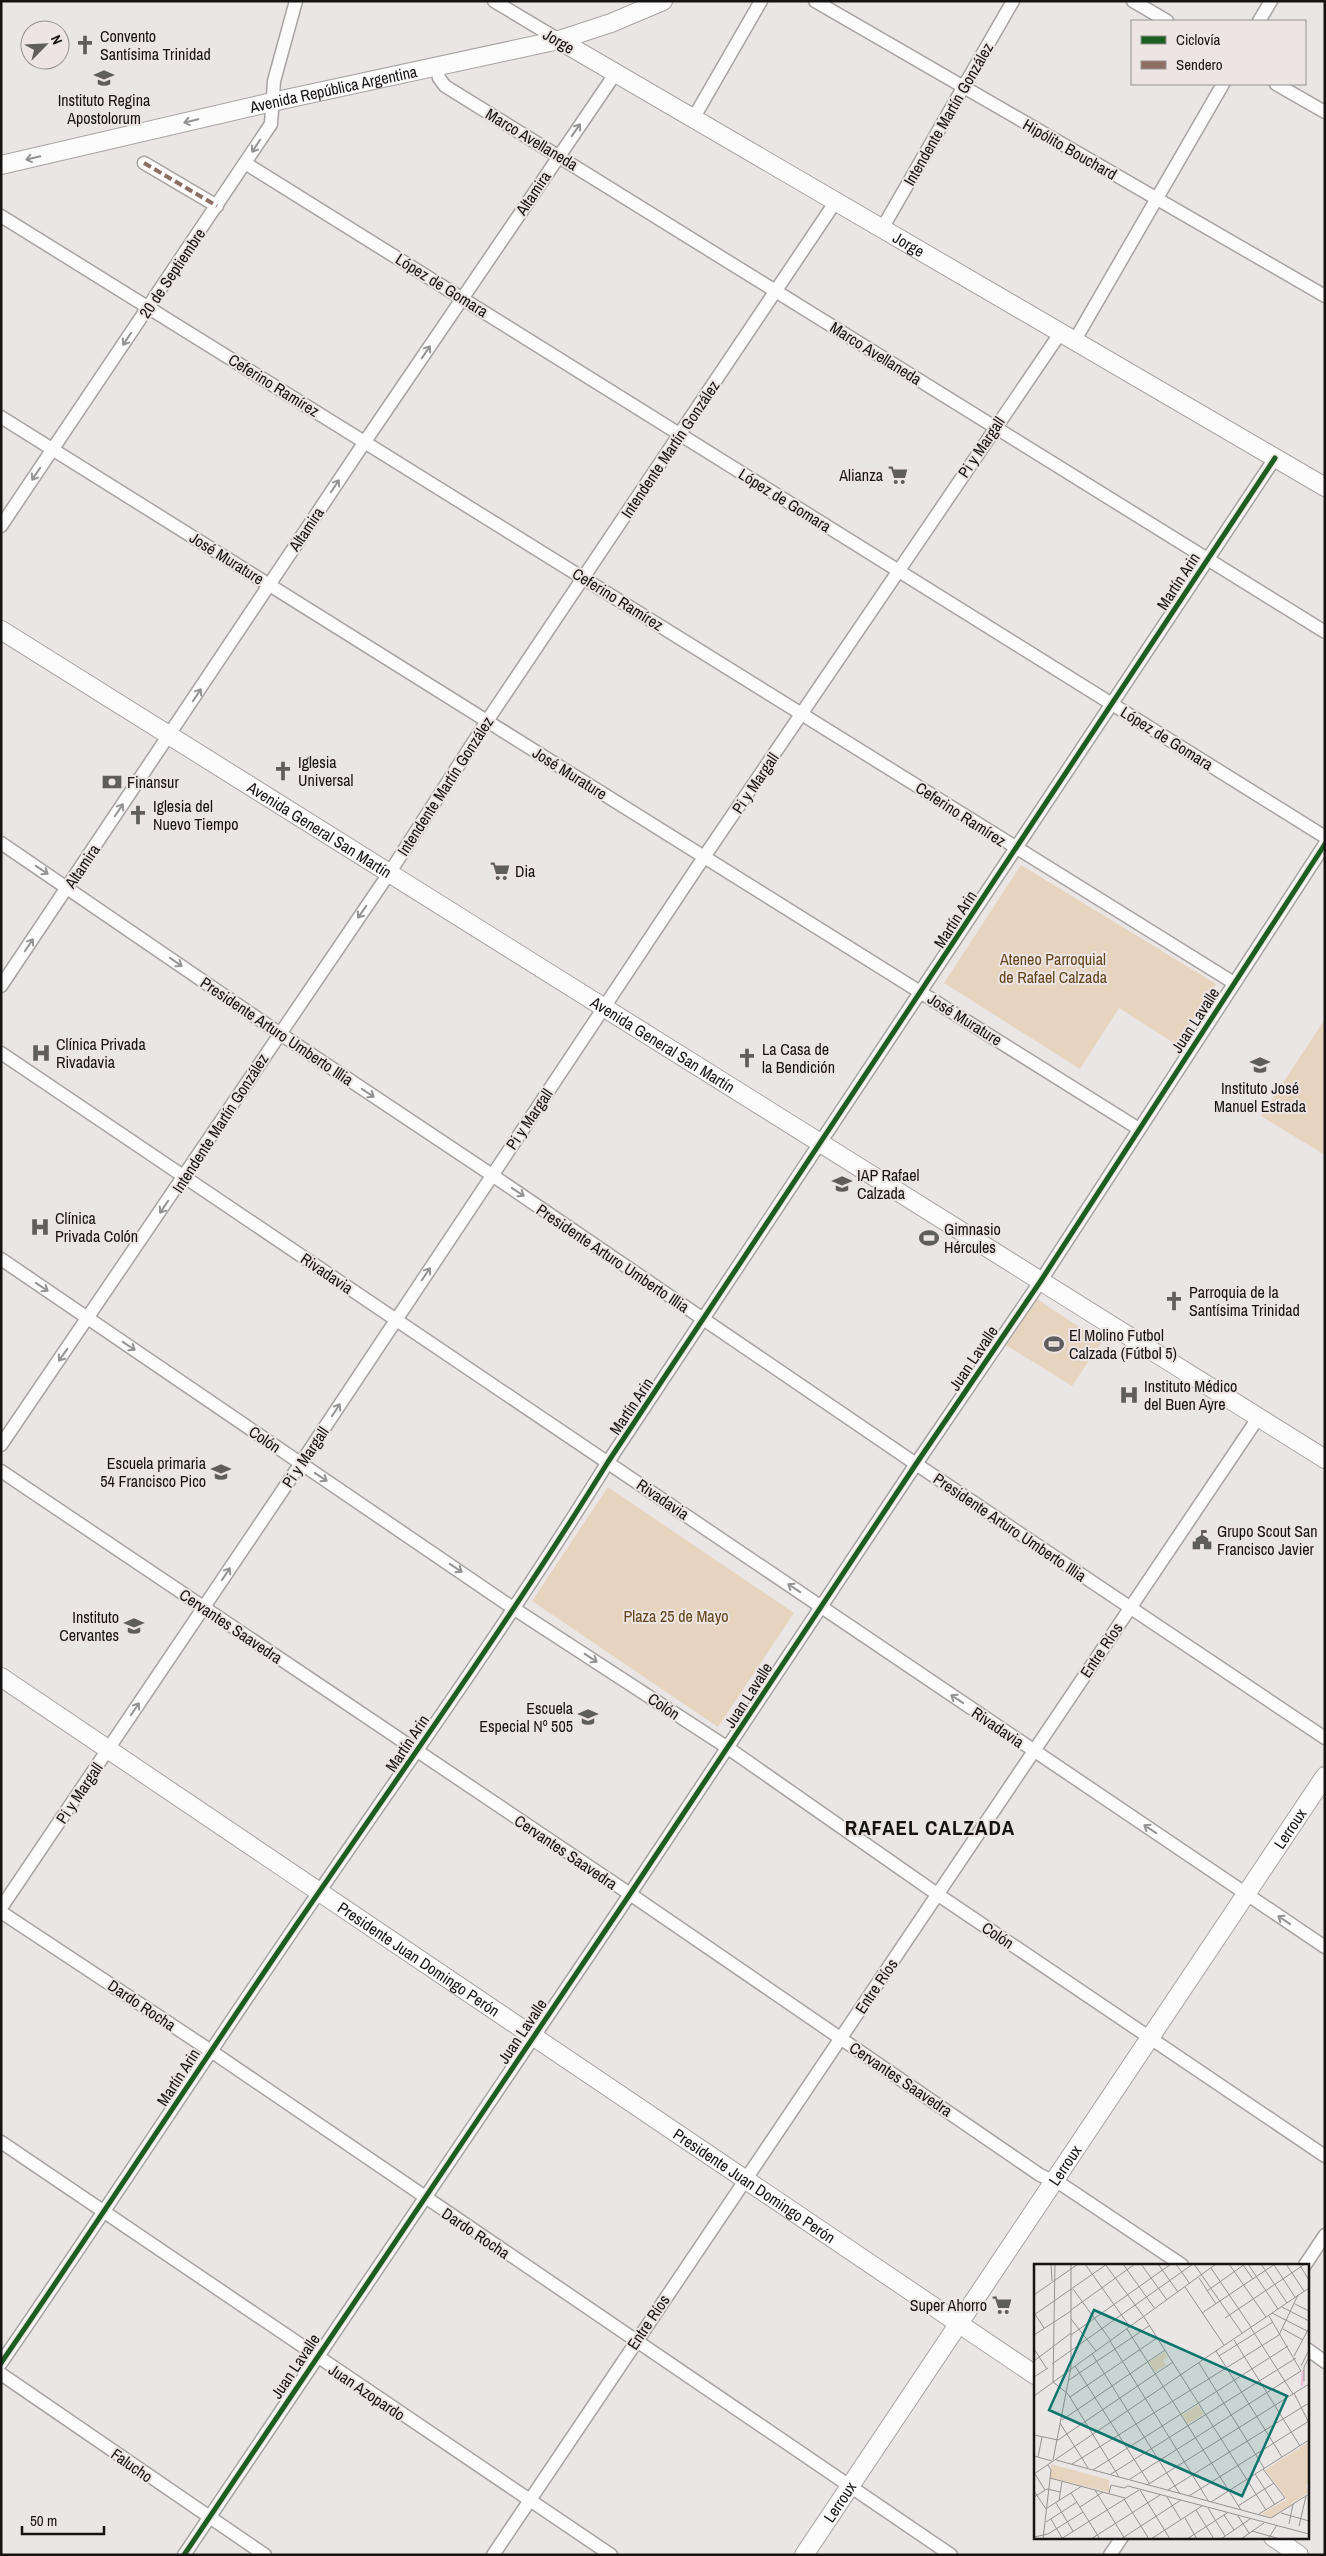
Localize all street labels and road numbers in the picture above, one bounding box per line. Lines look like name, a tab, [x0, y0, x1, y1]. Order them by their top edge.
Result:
street label: Jorge	[539, 23, 579, 59]
street label: Intendente Martín González	[898, 38, 998, 190]
street label: Avenida República Argentina	[247, 60, 420, 118]
street label: Marco Avellaneda	[482, 103, 583, 176]
street label: Hipólito Bouchard	[1019, 113, 1121, 185]
street label: Altamira	[510, 166, 556, 220]
street label: 20 de Septiembre	[134, 224, 210, 322]
street label: Jorge	[889, 226, 929, 262]
street label: López de Gomara	[392, 248, 493, 323]
street label: Marco Avellaneda	[826, 316, 927, 390]
street label: Ceferino Ramírez	[224, 348, 324, 422]
street label: Intendente Martín González	[616, 375, 725, 522]
street label: Pi y Margall	[953, 412, 1010, 482]
street label: López de Gomara	[735, 463, 836, 538]
street label: Altamira	[283, 502, 329, 556]
street label: José Murature	[186, 526, 268, 590]
street label: Martín Arin	[1151, 548, 1205, 614]
street label: Ceferino Ramírez	[568, 562, 668, 636]
street label: López de Gomara	[1117, 701, 1218, 776]
street label: Intendente Martín González	[392, 712, 499, 860]
street label: José Murature	[529, 741, 611, 805]
street label: Pi y Margall	[727, 748, 784, 818]
street label: Avenida General San Martín	[243, 776, 396, 883]
street label: Ceferino Ramírez	[912, 777, 1011, 852]
street label: Altamira	[59, 839, 105, 893]
street label: Martín Arin	[928, 886, 982, 952]
street label: Presidente Arturo Umberto Illia	[196, 972, 358, 1091]
street label: Juan Lavalle	[1166, 983, 1224, 1057]
street label: José Murature	[924, 987, 1006, 1051]
street label: Avenida General San Martín	[586, 991, 739, 1098]
street label: Intendente Martín González	[167, 1049, 274, 1197]
street label: Pi y Margall	[501, 1084, 558, 1154]
street label: Presidente Arturo Umberto Illia	[532, 1199, 694, 1318]
street label: Rivadavia	[296, 1247, 358, 1299]
street label: Juan Lavalle	[943, 1321, 1003, 1395]
street label: Martín Arin	[604, 1373, 658, 1439]
street label: Colón	[245, 1420, 285, 1458]
street label: Pi y Margall	[277, 1422, 334, 1492]
street label: Presidente Arturo Umberto Illia	[929, 1468, 1091, 1587]
street label: Rivadavia	[632, 1473, 694, 1525]
street label: Cervantes Saavedra	[175, 1583, 287, 1669]
street label: Entre Ríos	[1075, 1618, 1127, 1682]
street label: Juan Lavalle	[719, 1658, 777, 1732]
street label: Colón	[644, 1687, 684, 1725]
street label: Rivadavia	[967, 1701, 1029, 1753]
street label: Martín Arin	[380, 1710, 434, 1776]
street label: Pi y Margall	[51, 1758, 108, 1828]
street label: Lerroux	[1268, 1804, 1312, 1853]
street label: Cervantes Saavedra	[510, 1809, 622, 1895]
street label: Presidente Juan Domingo Perón	[333, 1896, 504, 2022]
street label: Colón	[978, 1916, 1018, 1954]
street label: Entre Ríos	[850, 1954, 902, 2018]
street label: Dardo Rocha	[104, 1974, 181, 2036]
street label: Juan Lavalle	[492, 1994, 552, 2068]
street label: Cervantes Saavedra	[845, 2036, 957, 2122]
street label: Martín Arin	[151, 2044, 205, 2110]
street label: Presidente Juan Domingo Perón	[669, 2123, 840, 2248]
street label: Lerroux	[1043, 2140, 1086, 2190]
street label: Dardo Rocha	[438, 2202, 515, 2264]
street label: Entre Ríos	[622, 2290, 674, 2354]
street label: Juan Lavalle	[265, 2329, 325, 2403]
street label: Juan Azopardo	[325, 2358, 409, 2426]
street label: Falucho	[107, 2443, 157, 2487]
street label: Lerroux	[818, 2477, 861, 2526]

